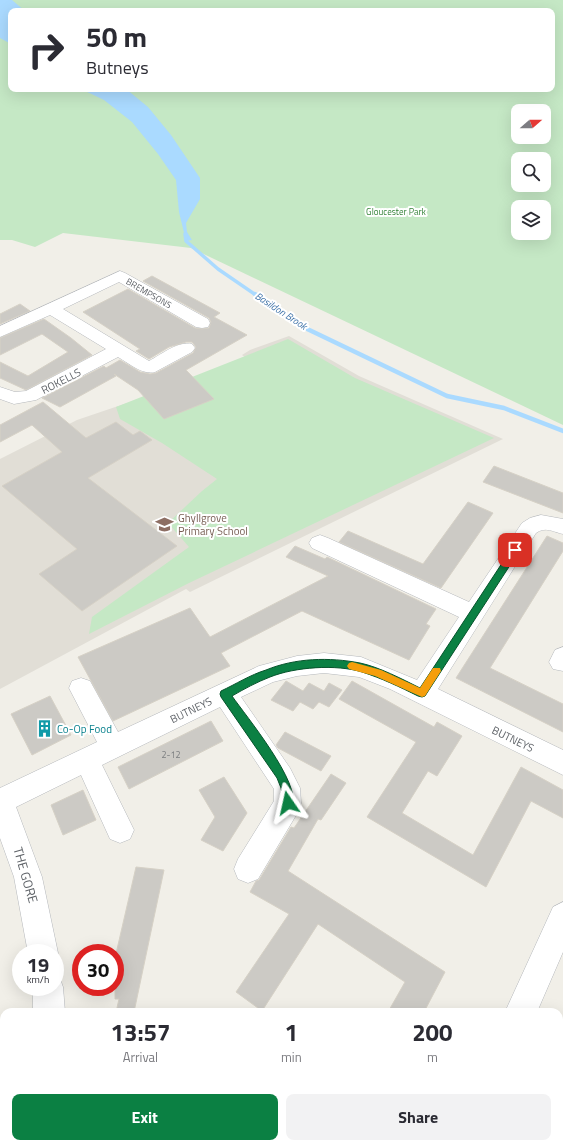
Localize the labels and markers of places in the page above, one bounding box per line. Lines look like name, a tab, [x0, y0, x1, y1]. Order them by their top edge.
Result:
place label: Ghyllgrove Primary School	[178, 510, 248, 539]
school or university icon: Ghyllgrove Primary School	[155, 514, 175, 534]
pin	[498, 533, 532, 567]
building icon: Co-Op Food	[34, 719, 54, 739]
place label: Co-Op Food	[57, 721, 112, 737]

